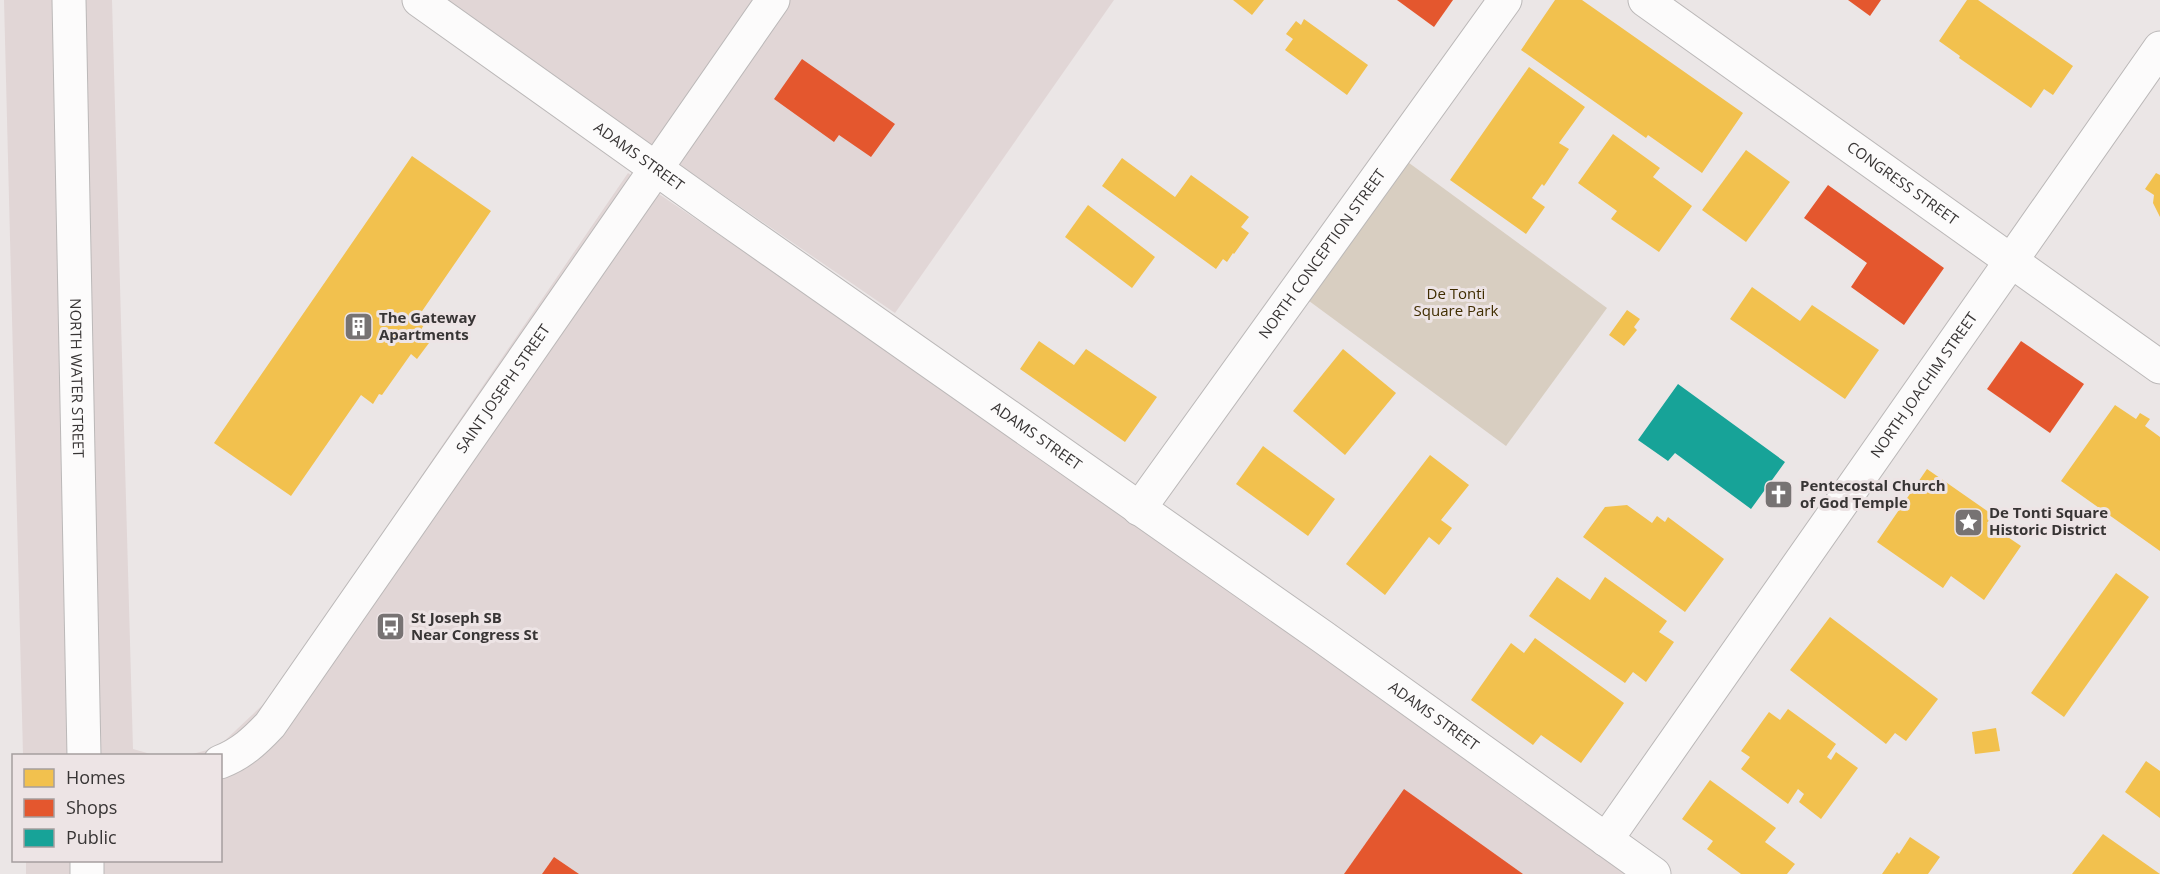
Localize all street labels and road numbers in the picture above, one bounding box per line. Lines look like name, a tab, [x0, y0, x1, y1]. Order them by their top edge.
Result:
street label: ADAMS STREET	[590, 117, 689, 195]
street label: CONGRESS STREET	[1843, 136, 1963, 229]
street label: NORTH CONCEPTION STREET	[1254, 164, 1390, 342]
street label: NORTH WATER STREET	[66, 298, 89, 458]
street label: NORTH JOACHIM STREET	[1865, 307, 1982, 461]
street label: SAINT JOSEPH STREET	[451, 319, 555, 457]
street label: ADAMS STREET	[988, 397, 1087, 474]
street label: ADAMS STREET	[1385, 676, 1484, 755]

